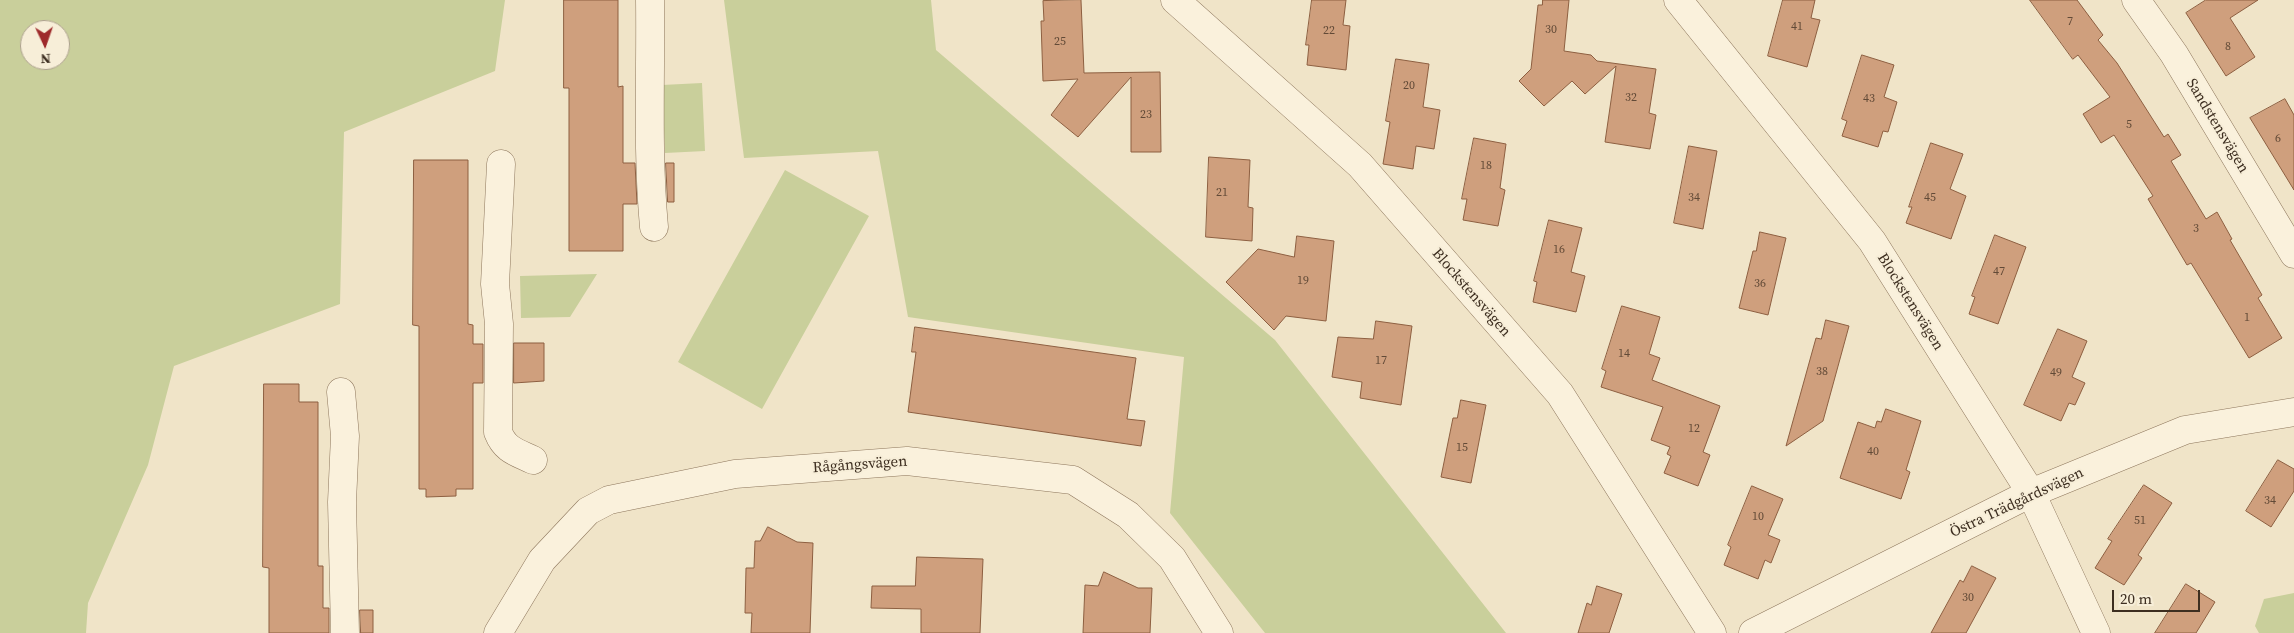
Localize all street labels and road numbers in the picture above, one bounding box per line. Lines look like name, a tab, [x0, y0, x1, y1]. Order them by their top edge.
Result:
street label: Sandstensvägen	[2182, 76, 2252, 176]
street label: Blockstensvägen	[1428, 245, 1514, 341]
street label: Blockstensvägen	[1873, 250, 1947, 354]
street label: Rågångsvägen	[812, 453, 908, 477]
street label: Östra Trädgårdsvägen	[1947, 464, 2087, 542]

